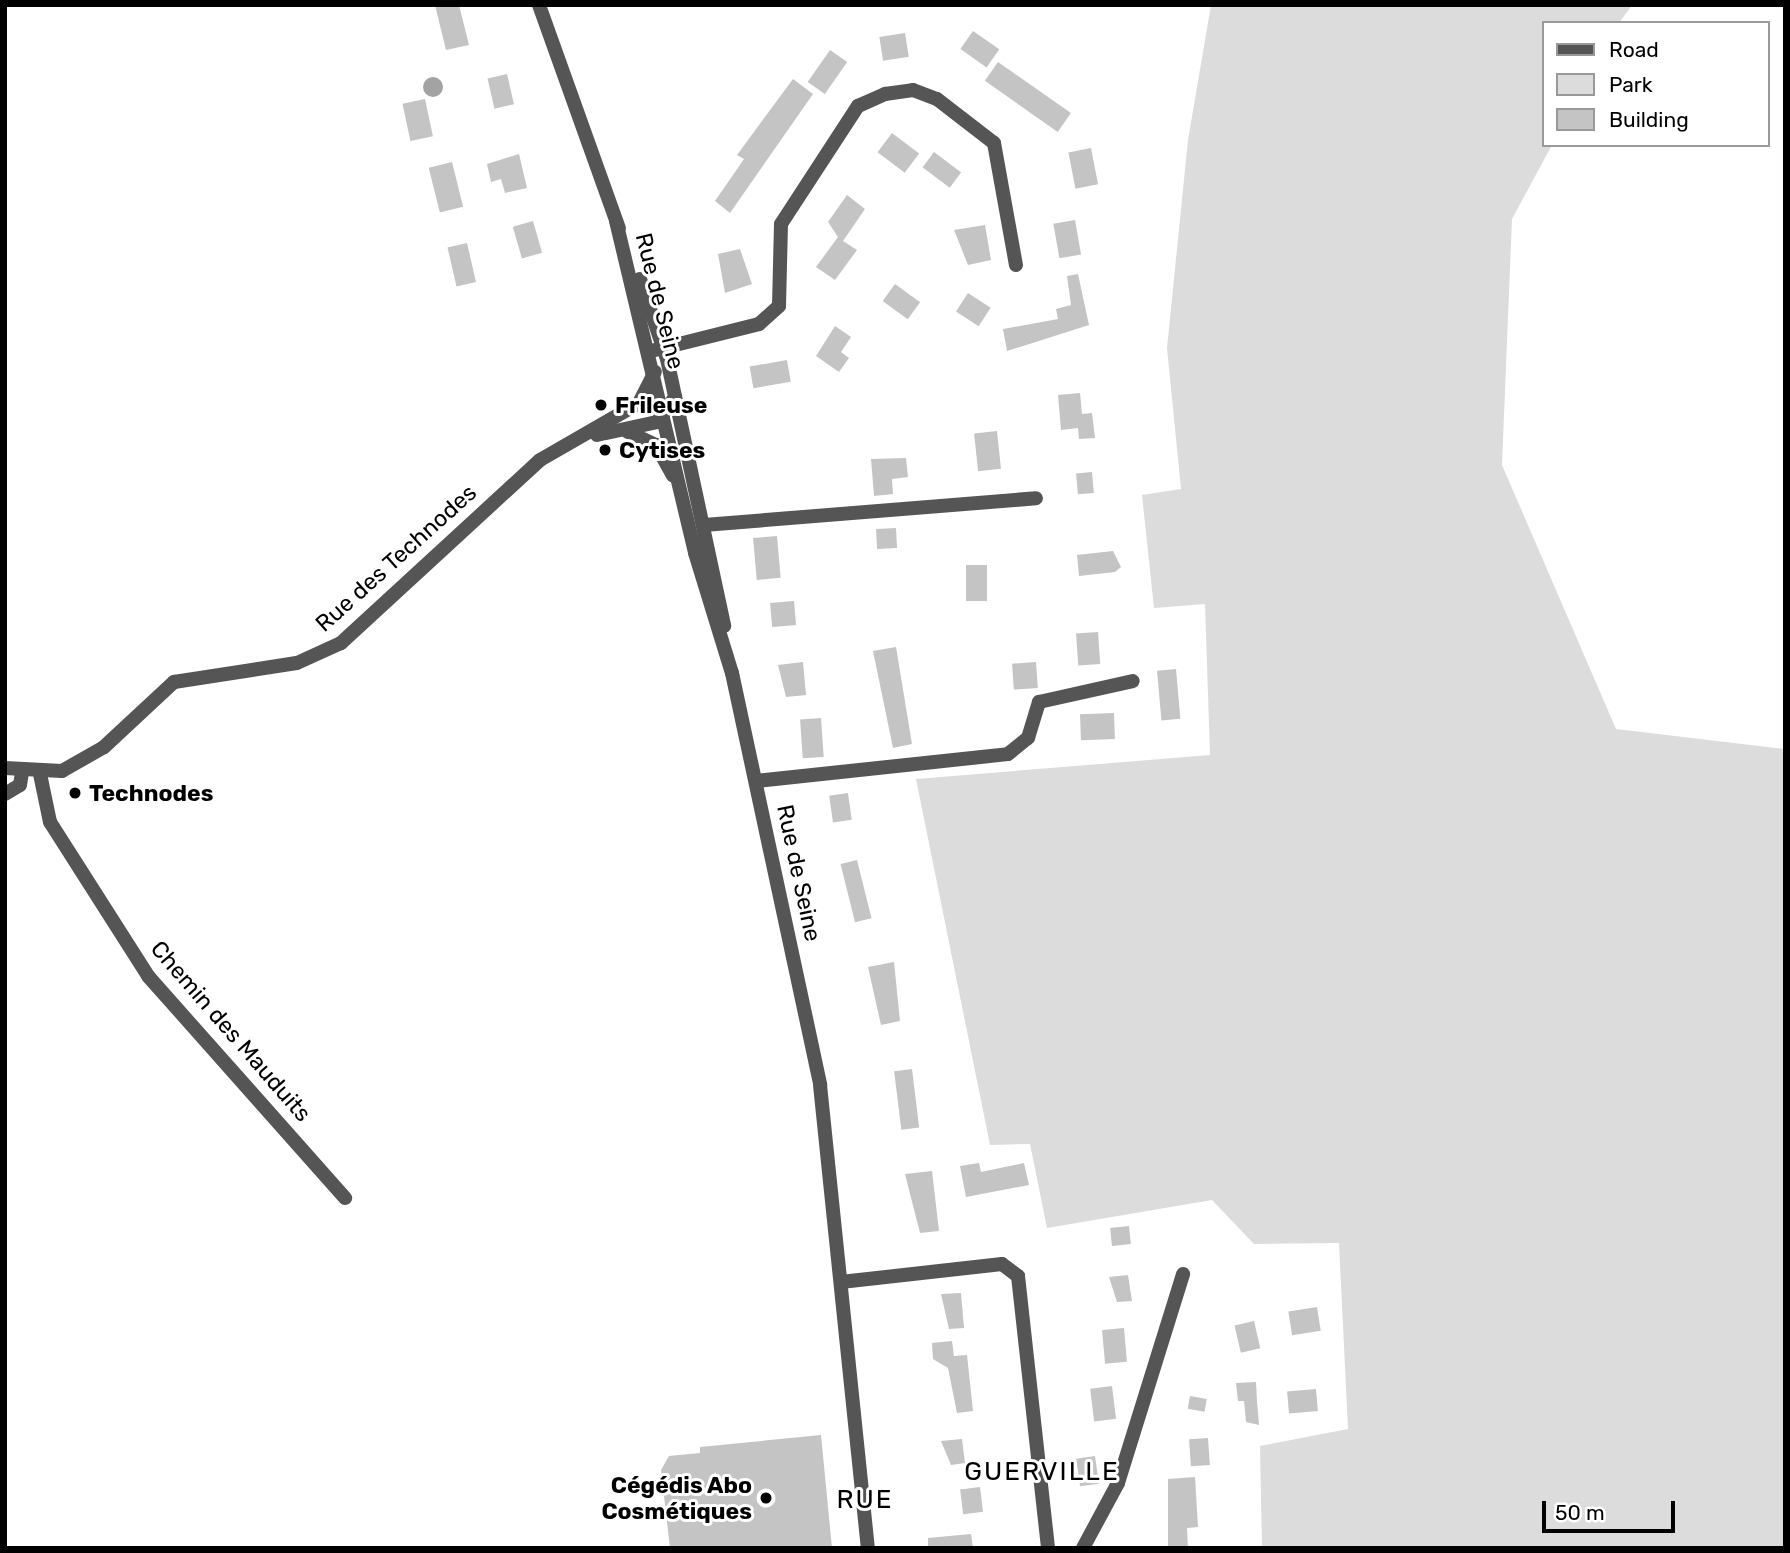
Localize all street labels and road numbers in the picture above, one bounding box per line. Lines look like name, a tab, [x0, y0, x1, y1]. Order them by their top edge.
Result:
street label: Rue de Seine	[630, 230, 690, 372]
street label: Rue des Technodes	[310, 478, 482, 638]
street label: Rue de Seine	[771, 802, 827, 944]
street label: Chemin des Mauduits	[145, 935, 317, 1127]

